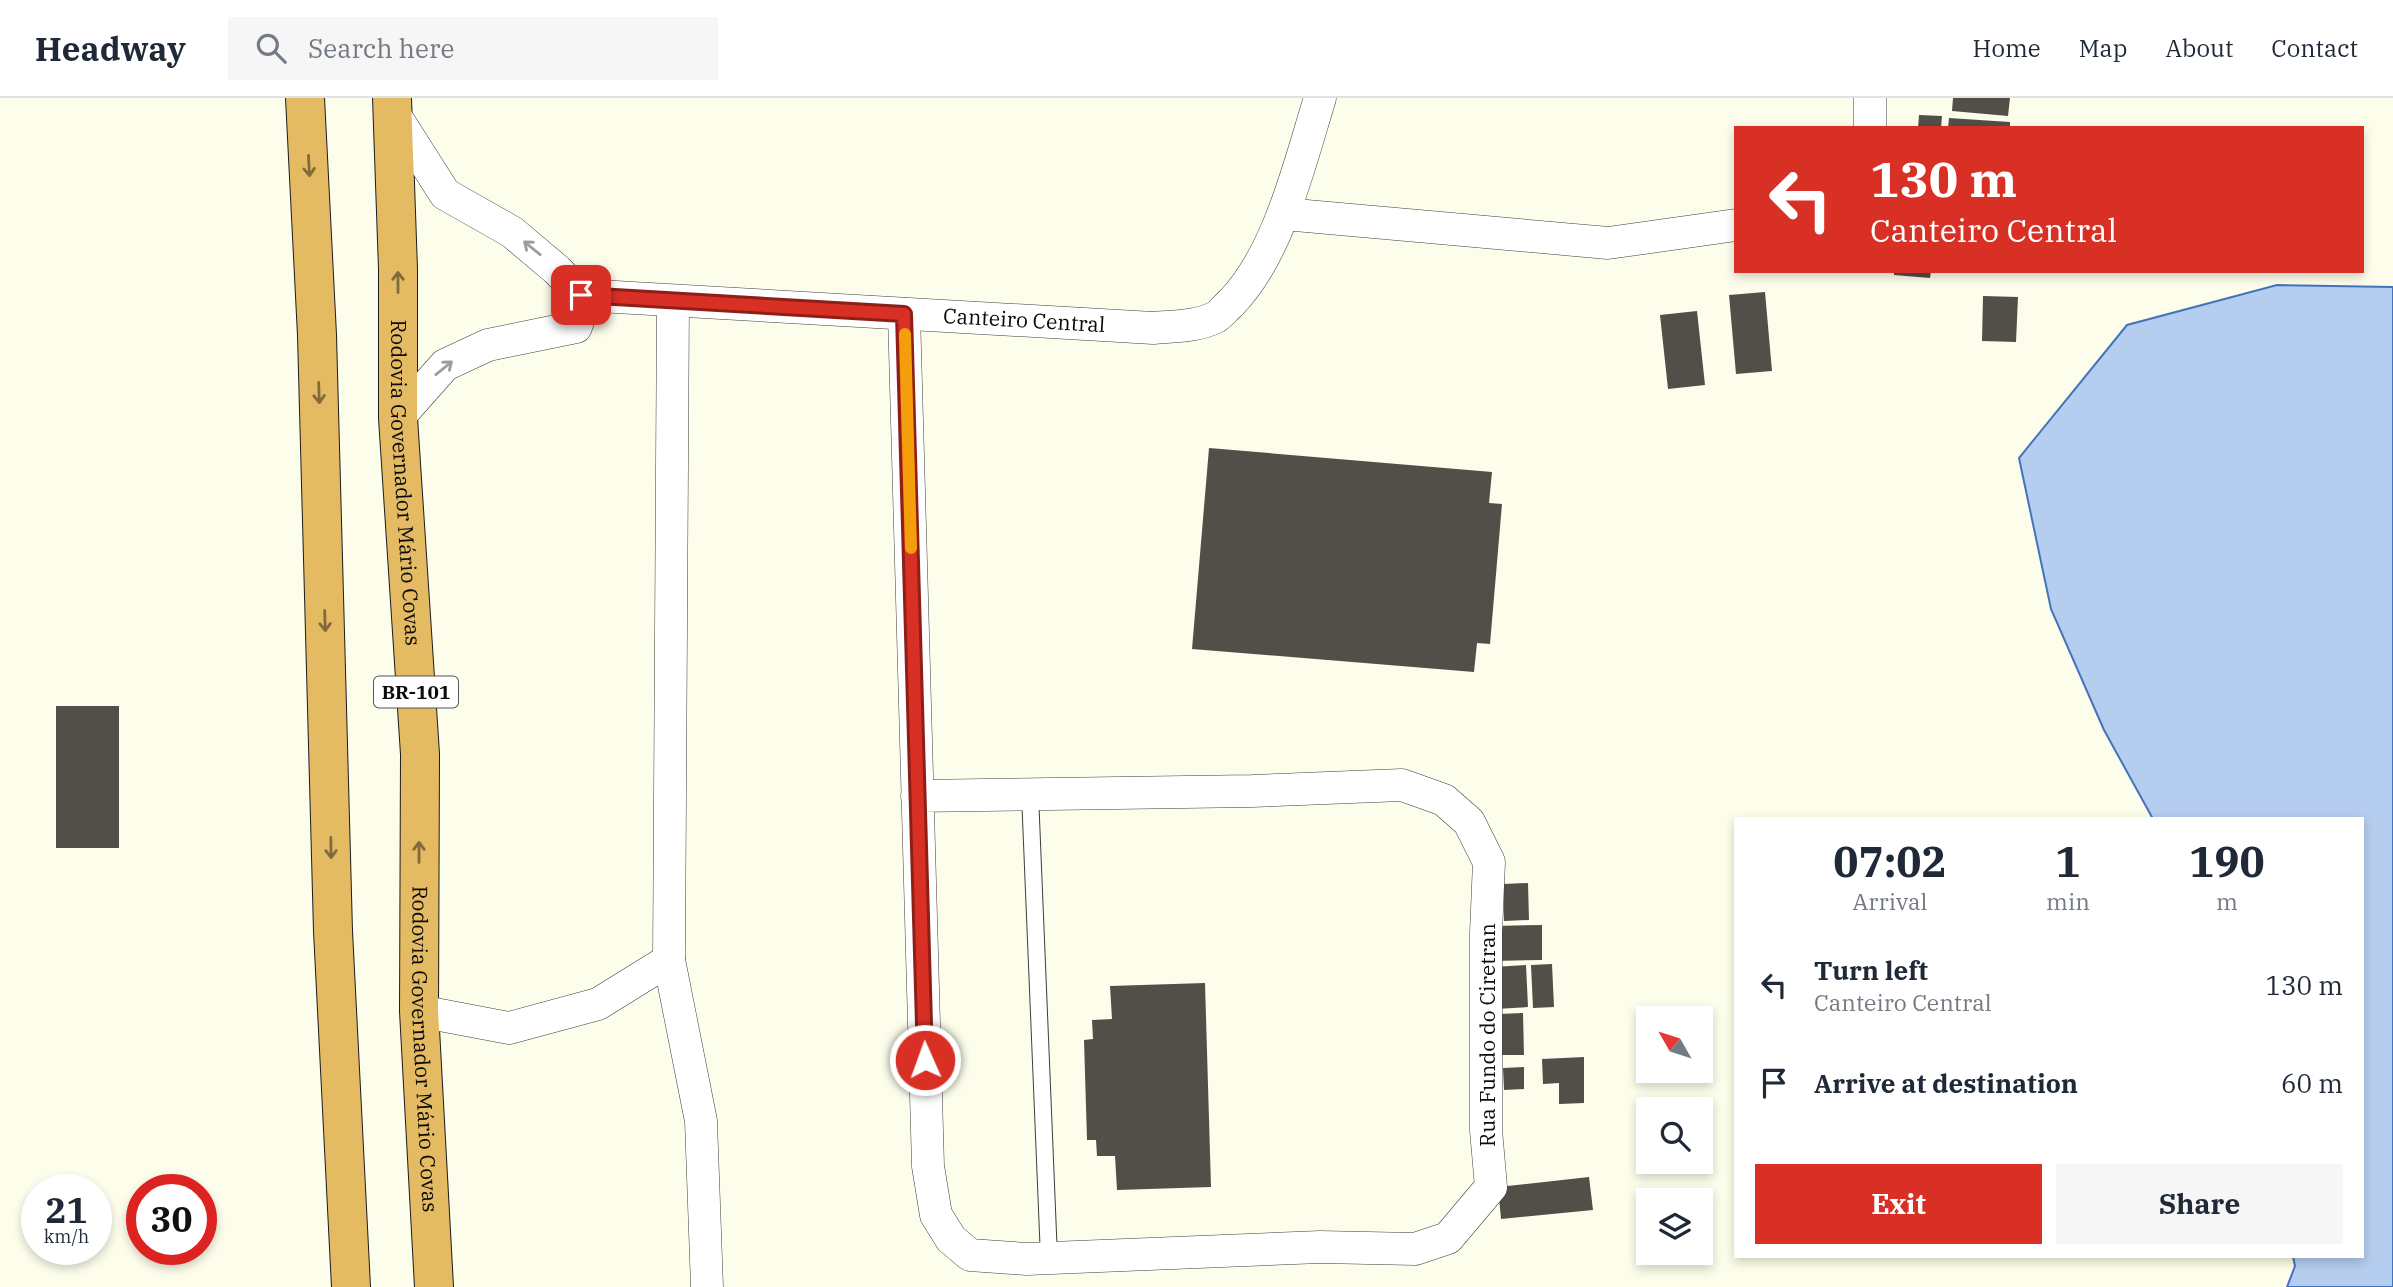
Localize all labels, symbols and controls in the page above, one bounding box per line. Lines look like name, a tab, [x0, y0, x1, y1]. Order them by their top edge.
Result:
search box	[228, 17, 718, 80]
text: Headway	[35, 27, 186, 70]
icon: search	[252, 29, 290, 67]
text: Search here	[308, 31, 454, 65]
text: Home	[1973, 32, 2041, 64]
text: Map	[2079, 32, 2127, 64]
text: About	[2165, 32, 2233, 64]
text: Contact	[2271, 32, 2358, 64]
text: 130 m	[1870, 147, 2017, 210]
one-way arrow	[302, 154, 315, 177]
icon: left	[1755, 154, 1846, 245]
text: Canteiro Central	[1870, 209, 2117, 251]
one-way arrow	[523, 240, 541, 256]
pin	[551, 265, 611, 325]
one-way arrow	[391, 271, 405, 294]
icon: arrive	[562, 276, 600, 314]
street label: Canteiro Central	[943, 301, 1106, 338]
street label: Rodovia Governador Mário Covas	[385, 320, 428, 647]
one-way arrow	[435, 361, 453, 377]
one-way arrow	[312, 382, 326, 405]
one-way arrow	[319, 609, 332, 632]
road number: BR-101	[374, 677, 458, 708]
text: 07:02	[1833, 834, 1947, 889]
text: 1	[2055, 834, 2081, 889]
text: 190	[2189, 834, 2265, 889]
one-way arrow	[324, 837, 337, 860]
one-way arrow	[412, 840, 426, 863]
street label: Rodovia Governador Mário Covas	[406, 886, 445, 1213]
text: Arrival	[1853, 886, 1927, 916]
text: min	[2046, 886, 2090, 916]
text: m	[2216, 886, 2238, 916]
street label: Rua Fundo do Ciretran	[1473, 923, 1501, 1147]
text: Turn left	[1814, 953, 1928, 987]
icon: left	[1755, 966, 1793, 1004]
text: 130 m	[2265, 968, 2343, 1002]
text: Canteiro Central	[1814, 987, 1992, 1017]
north arrow	[1636, 1006, 1713, 1083]
map controls	[1636, 1006, 1713, 1265]
position arrow	[888, 1023, 962, 1097]
icon: arrive	[1755, 1064, 1793, 1102]
text: Arrive at destination	[1814, 1066, 2078, 1100]
text: 60 m	[2281, 1066, 2343, 1100]
button: search	[1636, 1097, 1713, 1174]
button: Exit	[1755, 1164, 2042, 1244]
button: Share	[2056, 1164, 2343, 1244]
speed limit sign: 30	[126, 1174, 217, 1265]
text: 21	[45, 1187, 88, 1233]
button: layers	[1636, 1188, 1713, 1265]
text: km/h	[44, 1225, 89, 1248]

